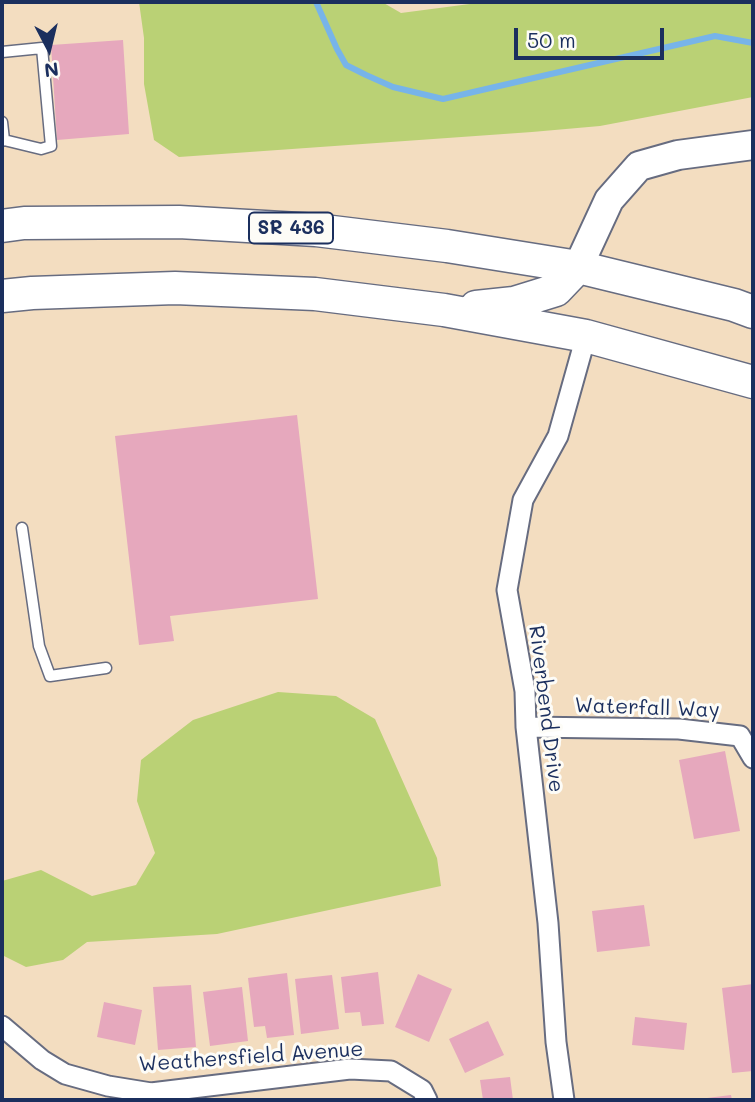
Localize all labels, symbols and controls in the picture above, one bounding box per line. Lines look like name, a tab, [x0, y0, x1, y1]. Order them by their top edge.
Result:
north arrow	[14, 14, 84, 84]
scale bar	[517, 14, 668, 58]
text: 50 m	[527, 26, 576, 53]
text: N	[43, 57, 60, 84]
road number: SR 436	[249, 212, 333, 244]
street label: Riverbend Drive	[523, 624, 569, 794]
street label: Waterfall Way	[574, 693, 720, 723]
street label: Weathersfield Avenue	[138, 1037, 364, 1077]

